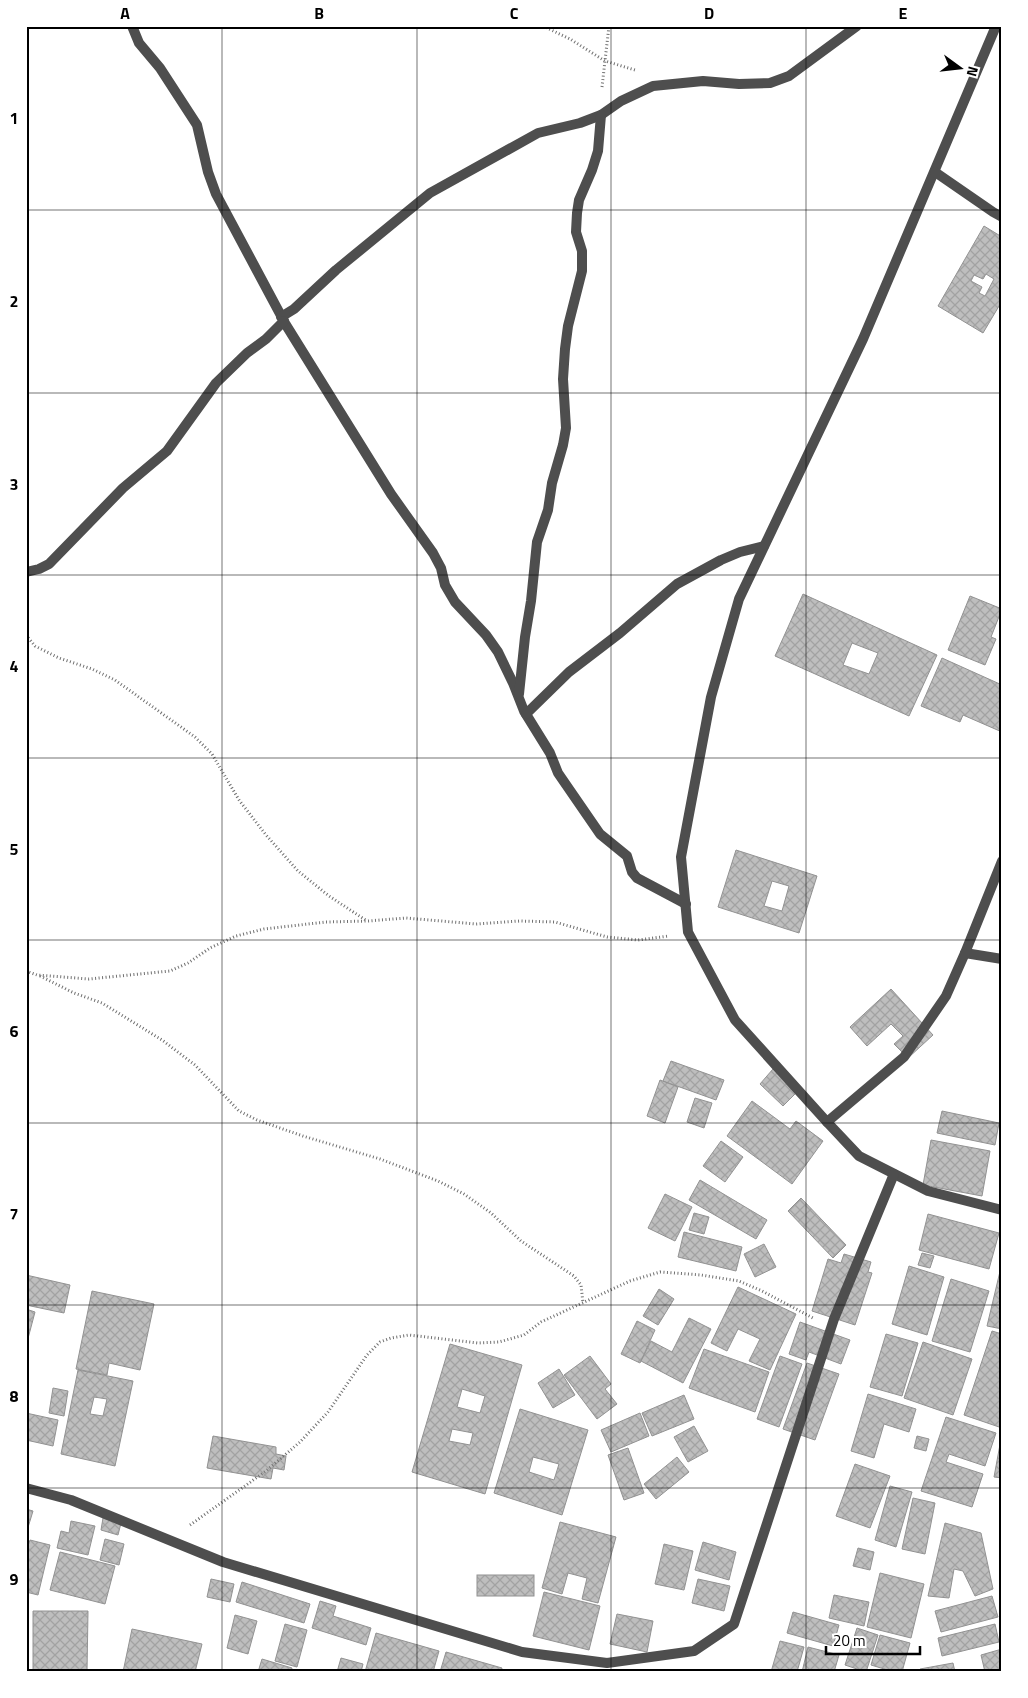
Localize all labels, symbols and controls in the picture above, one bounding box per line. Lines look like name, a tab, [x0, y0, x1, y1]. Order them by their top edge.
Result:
text: A	[120, 1, 130, 25]
text: B	[314, 1, 324, 25]
text: C	[510, 1, 519, 25]
text: D	[704, 1, 714, 25]
text: E	[899, 1, 908, 25]
north arrow	[936, 42, 986, 92]
text: N	[962, 64, 984, 79]
text: 1	[10, 106, 18, 130]
text: 2	[10, 289, 18, 313]
text: 3	[10, 472, 18, 496]
text: 4	[10, 654, 19, 678]
text: 5	[10, 837, 19, 861]
text: 6	[10, 1019, 19, 1043]
text: 7	[10, 1202, 18, 1226]
text: 8	[10, 1384, 19, 1408]
text: 9	[10, 1567, 19, 1591]
scale bar	[826, 1623, 919, 1655]
text: 20 m	[833, 1629, 866, 1652]

